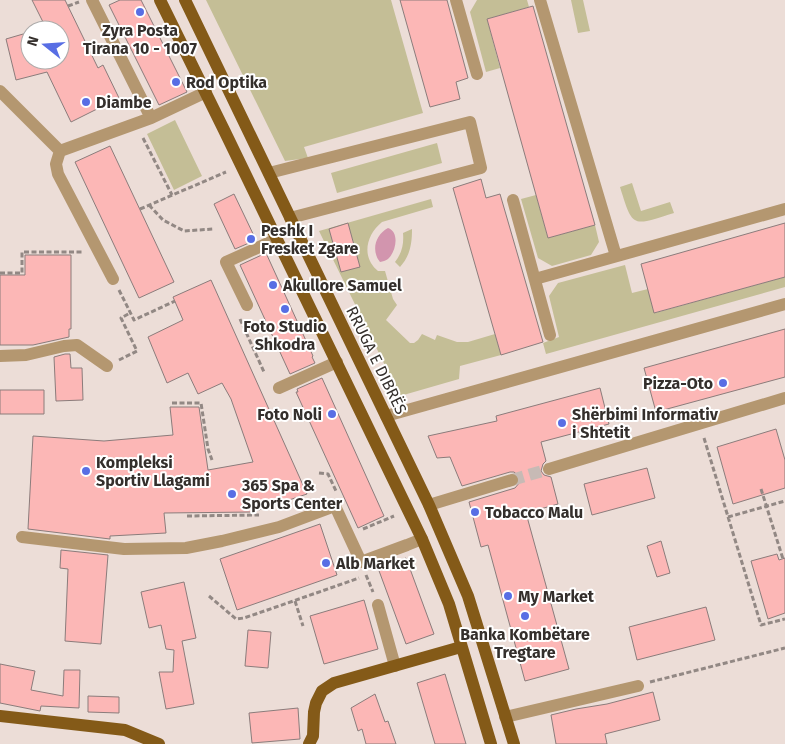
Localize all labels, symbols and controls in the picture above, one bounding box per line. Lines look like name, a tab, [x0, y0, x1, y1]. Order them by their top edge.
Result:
marker: Zyra Posta Tirana 10 - 1007	[134, 6, 146, 18]
north arrow	[20, 20, 70, 70]
place label: Zyra Posta Tirana 10 - 1007	[83, 21, 197, 58]
text: N	[24, 34, 43, 48]
place label: Rod Optika	[186, 73, 267, 92]
marker: Rod Optika	[170, 76, 182, 88]
place label: Diambe	[96, 93, 152, 112]
marker: Diambe	[80, 96, 92, 108]
place label: Peshk I Fresket Zgare	[261, 221, 359, 258]
marker: Peshk I Fresket Zgare	[245, 233, 257, 245]
place label: Akullore Samuel	[282, 276, 402, 295]
marker: Akullore Samuel	[267, 279, 279, 291]
marker: Foto Studio Shkodra	[279, 303, 291, 315]
street label: RRUGA E DIBRËS	[342, 303, 411, 418]
place label: Foto Studio Shkodra	[243, 317, 327, 354]
place label: Pizza-Oto	[643, 374, 713, 393]
marker: Pizza-Oto	[717, 377, 729, 389]
place label: Foto Noli	[257, 405, 322, 424]
place label: Shërbimi Informativ i Shtetit	[572, 405, 719, 442]
marker: Foto Noli	[326, 408, 338, 420]
marker: Shërbimi Informativ i Shtetit	[556, 417, 568, 429]
place label: Kompleksi Sportiv Llagami	[96, 453, 210, 490]
marker: Kompleksi Sportiv Llagami	[80, 465, 92, 477]
place label: 365 Spa & Sports Center	[241, 476, 343, 513]
marker: 365 Spa & Sports Center	[226, 488, 238, 500]
place label: Tobacco Malu	[485, 503, 583, 522]
marker: Tobacco Malu	[469, 506, 481, 518]
place label: Alb Market	[335, 554, 416, 573]
marker: Alb Market	[320, 557, 332, 569]
place label: My Market	[518, 587, 595, 606]
marker: My Market	[502, 590, 514, 602]
marker: Banka Kombëtare Tregtare	[519, 610, 531, 622]
place label: Banka Kombëtare Tregtare	[460, 625, 590, 662]

